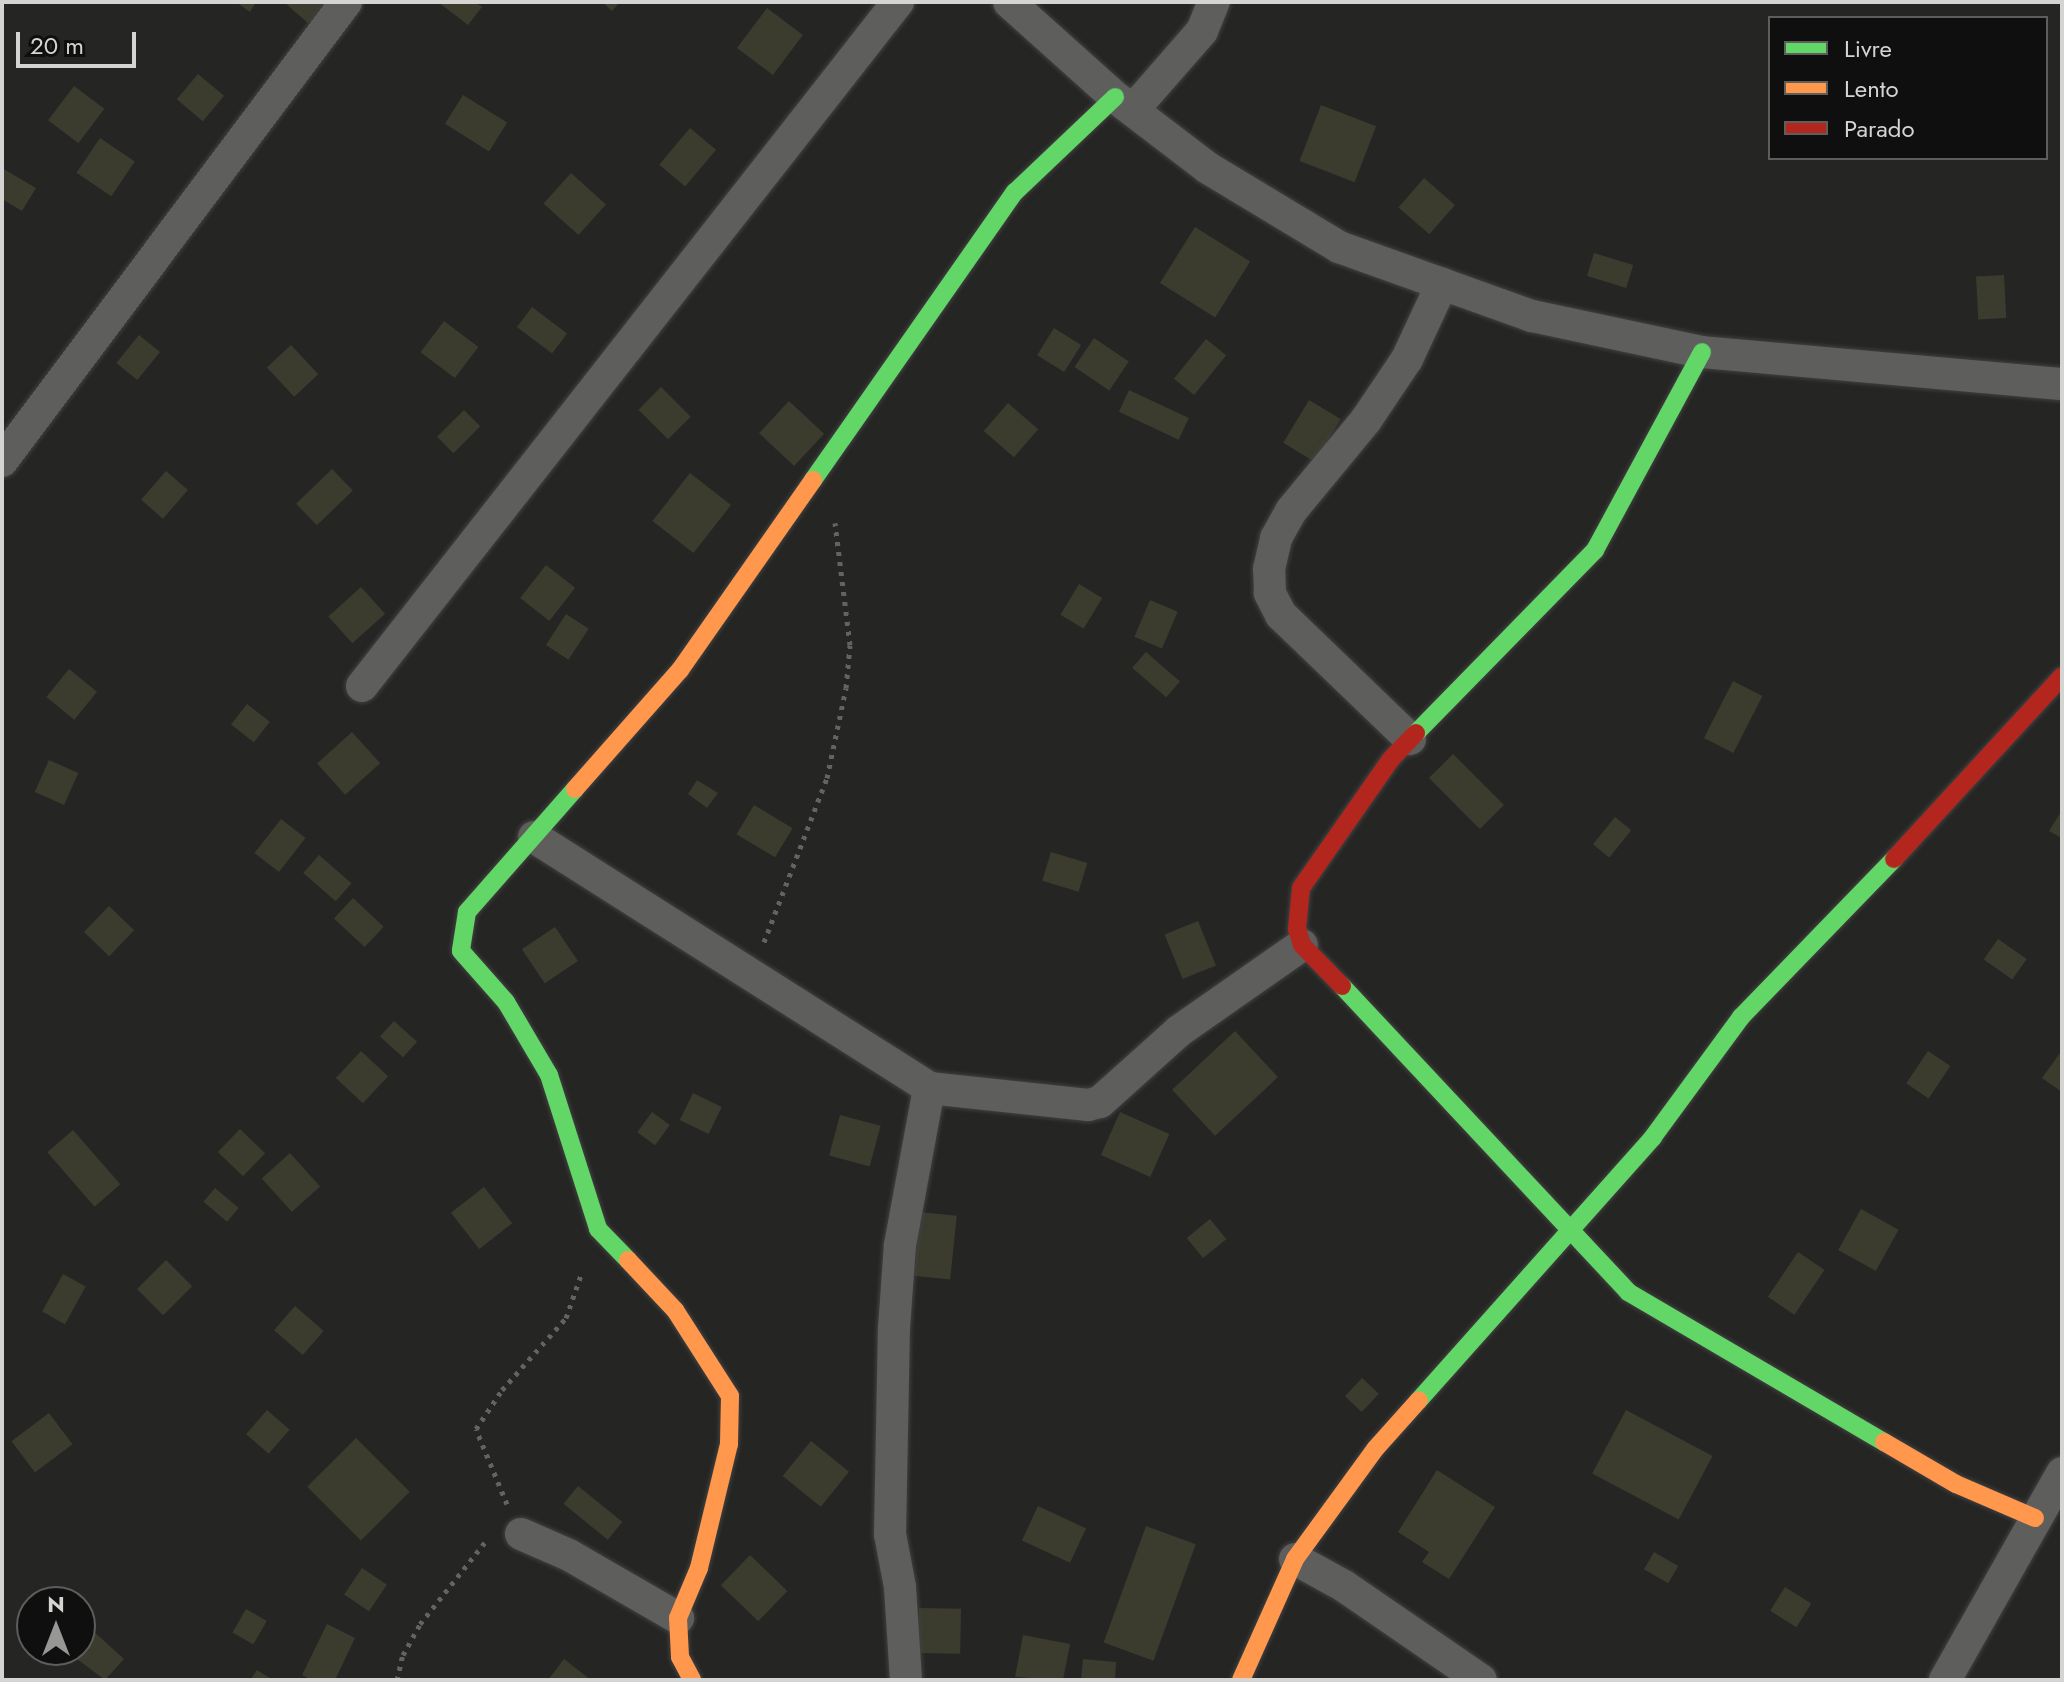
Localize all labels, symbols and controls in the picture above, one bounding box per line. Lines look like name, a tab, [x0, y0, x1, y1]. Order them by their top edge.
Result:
scale bar	[20, 16, 140, 66]
legend	[1768, 16, 2048, 160]
text: 20 m	[30, 28, 84, 63]
text: Livre	[1844, 31, 1892, 66]
text: Lento	[1844, 71, 1899, 106]
text: Parado	[1844, 111, 1915, 146]
north arrow	[16, 1586, 96, 1666]
text: N	[47, 1588, 65, 1620]

